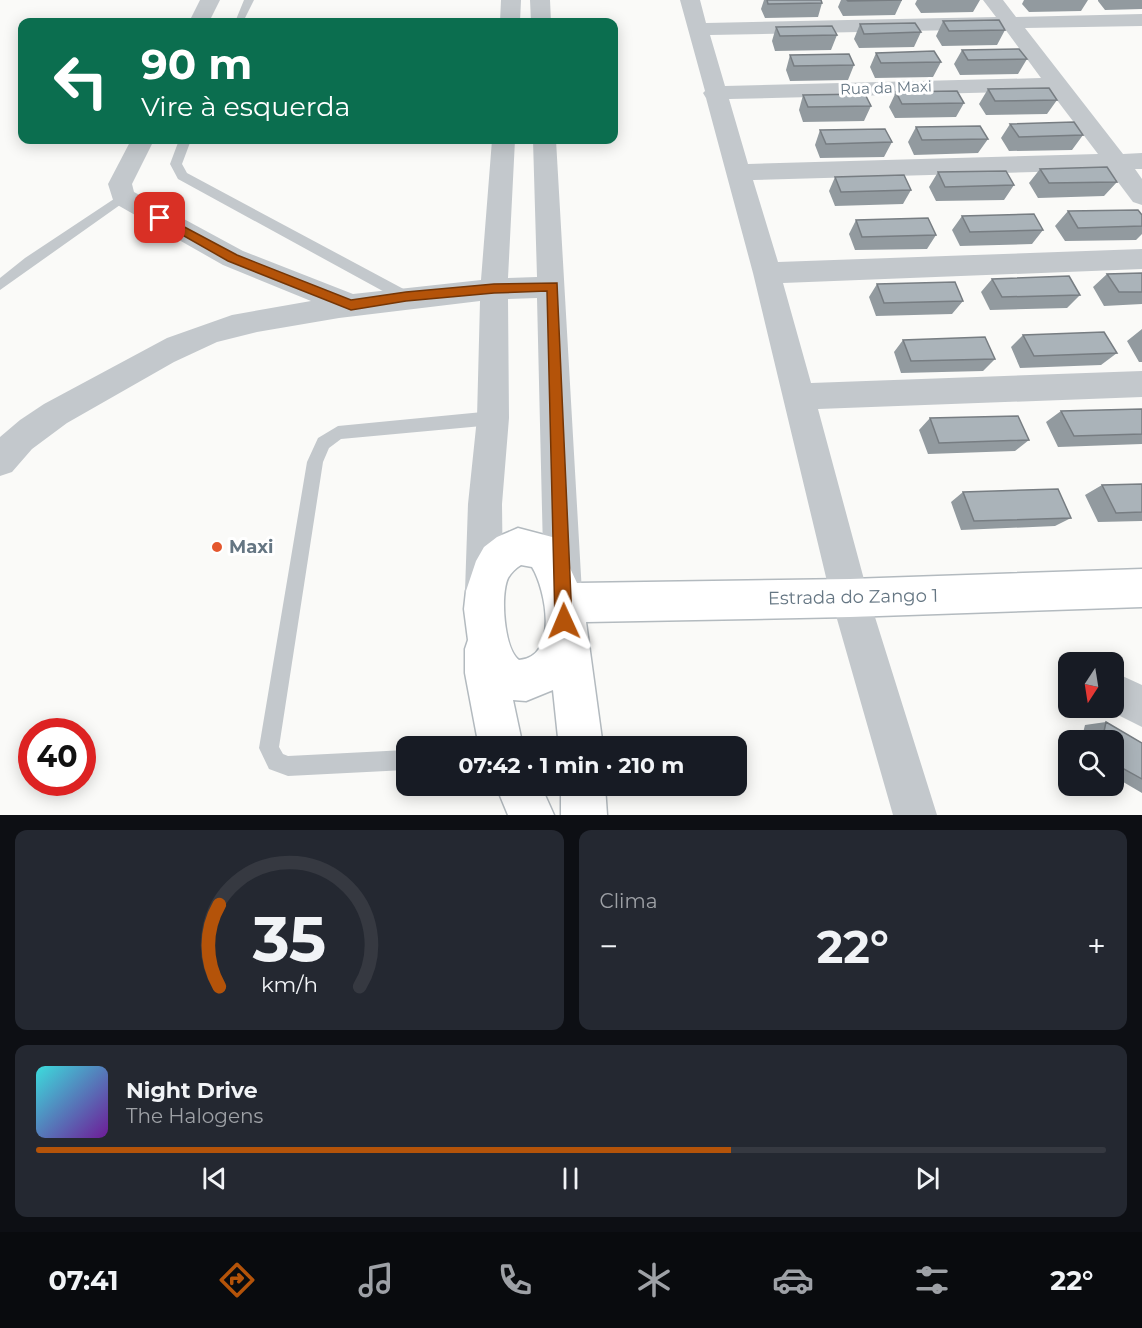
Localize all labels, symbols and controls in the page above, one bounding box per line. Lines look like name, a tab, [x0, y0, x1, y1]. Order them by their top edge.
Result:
text: 90 m	[141, 38, 252, 90]
icon: left	[42, 42, 120, 120]
street label: Rua da Maxi	[840, 76, 932, 99]
text: Vire à esquerda	[141, 90, 350, 123]
pin	[134, 192, 185, 243]
icon: arrive	[143, 201, 176, 234]
place label: Maxi	[229, 536, 273, 558]
marker: Maxi	[210, 540, 224, 554]
street label: Estrada do Zango 1	[768, 585, 938, 609]
position arrow	[532, 589, 596, 653]
north arrow	[1058, 652, 1124, 718]
map controls	[1058, 652, 1124, 796]
speed limit sign: 40	[18, 718, 96, 796]
button: search	[1058, 730, 1124, 796]
text: 07:42 · 1 min · 210 m	[459, 752, 684, 779]
text: Clima	[600, 889, 657, 913]
text: 35	[252, 901, 326, 977]
text: 22°	[817, 919, 889, 974]
text: −	[600, 926, 618, 966]
text: +	[1087, 926, 1106, 966]
text: km/h	[261, 971, 318, 997]
text: Night Drive	[126, 1077, 258, 1104]
text: The Halogens	[126, 1104, 263, 1128]
icon: previous	[198, 1162, 231, 1195]
icon: pause	[554, 1162, 587, 1195]
icon: next	[911, 1162, 944, 1195]
icon: directions	[216, 1259, 258, 1301]
icon: music	[355, 1259, 397, 1301]
icon: phone	[494, 1259, 536, 1301]
icon: climate	[633, 1259, 675, 1301]
icon: car	[772, 1259, 814, 1301]
icon: filters	[911, 1259, 953, 1301]
text: 07:41	[49, 1264, 119, 1297]
text: 22°	[1050, 1264, 1093, 1297]

